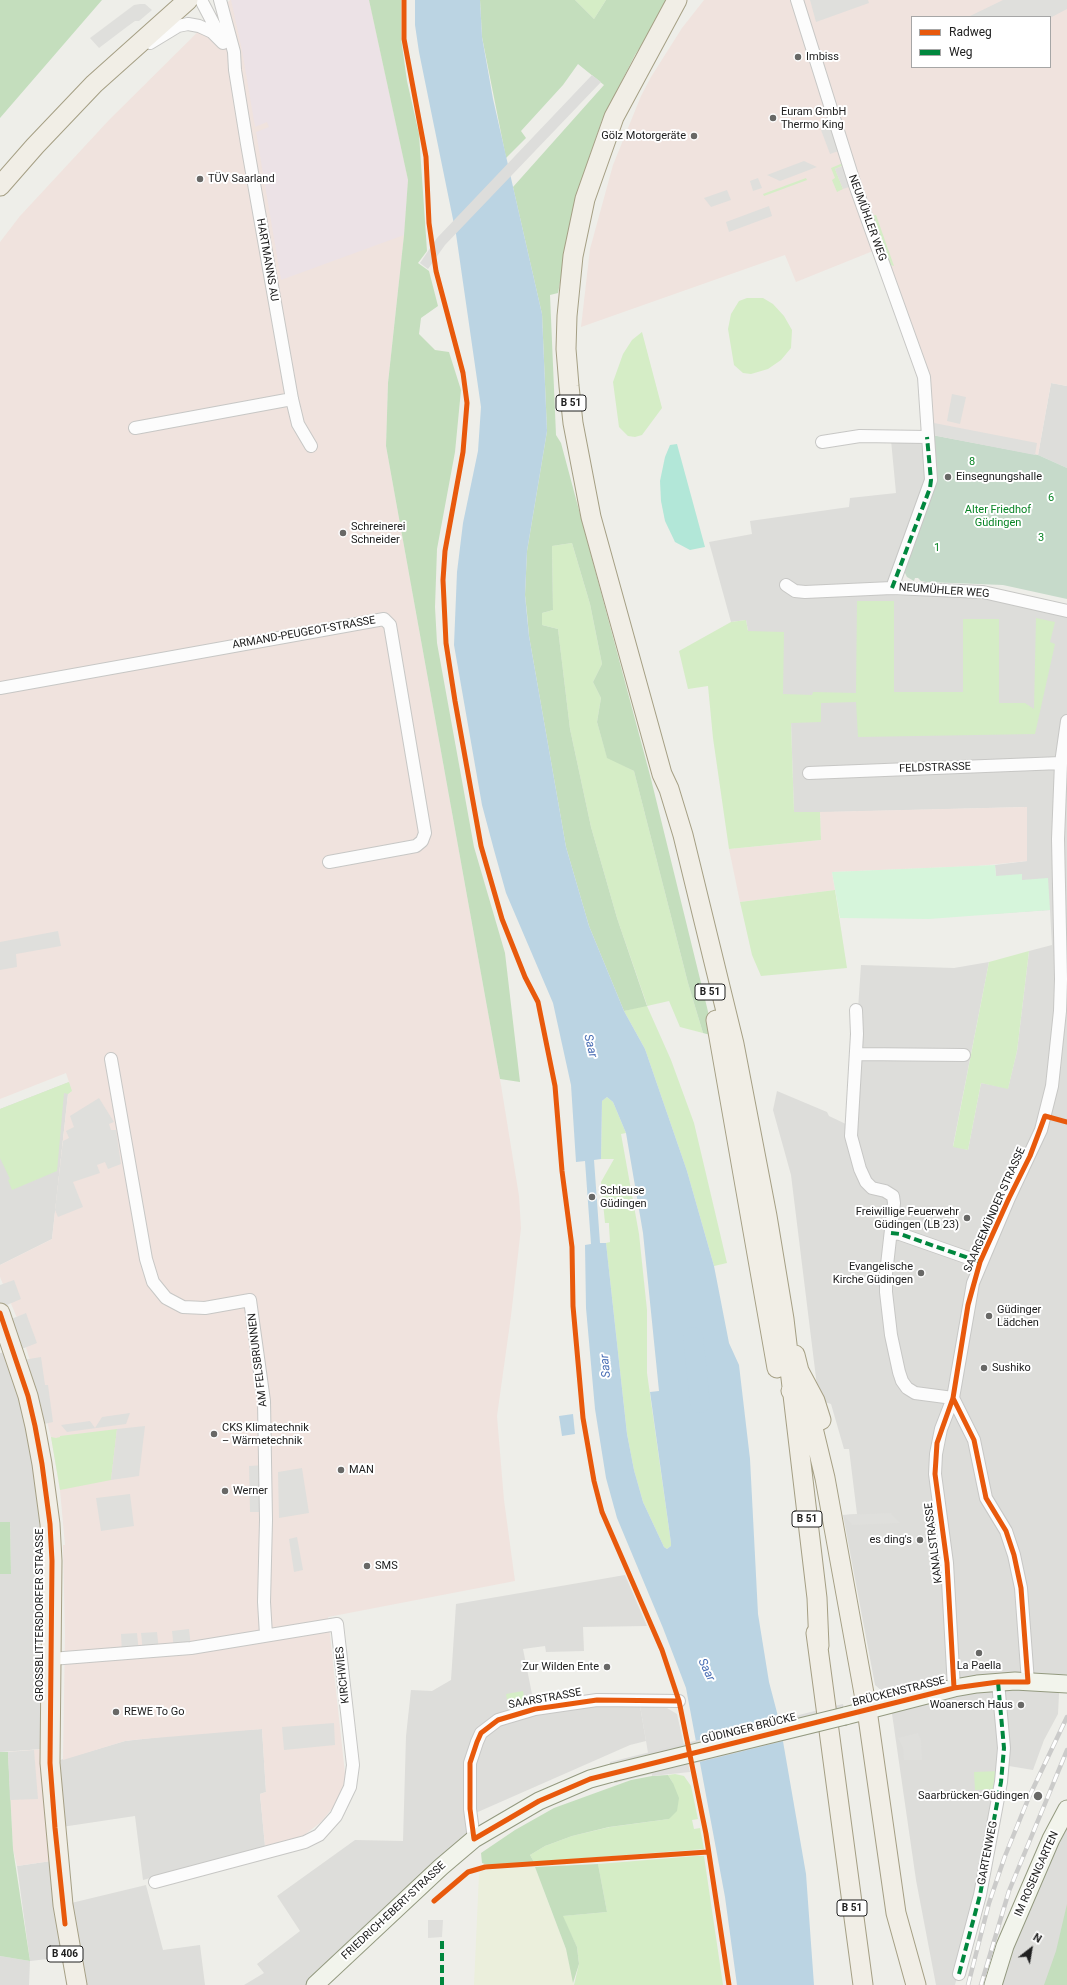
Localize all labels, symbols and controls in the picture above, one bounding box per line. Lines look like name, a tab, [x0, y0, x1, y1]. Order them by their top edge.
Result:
legend	[911, 16, 1051, 68]
text: Radweg	[949, 25, 992, 39]
text: Weg	[949, 45, 973, 59]
place label: Imbiss	[806, 50, 839, 64]
marker: Imbiss	[793, 52, 803, 62]
place label: Euram GmbH Thermo King	[781, 105, 846, 131]
marker: Euram GmbH Thermo King	[768, 113, 778, 123]
place label: Gölz Motorgeräte	[601, 129, 686, 143]
marker: Gölz Motorgeräte	[689, 131, 699, 141]
place label: TÜV Saarland	[208, 172, 275, 186]
street label: NEUMÜHLER WEG	[845, 173, 889, 263]
marker: TÜV Saarland	[195, 174, 205, 184]
street label: HARTMANNS AU	[253, 217, 281, 303]
road number: B 51	[556, 395, 586, 411]
park label: 8	[969, 455, 975, 469]
place label: Einsegnungshalle	[956, 470, 1042, 484]
marker: Einsegnungshalle	[943, 472, 953, 482]
park label: 6	[1048, 491, 1054, 505]
park label: Alter Friedhof Güdingen	[965, 503, 1031, 529]
place label: Schreinerei Schneider	[351, 520, 406, 546]
marker: Schreinerei Schneider	[338, 528, 348, 538]
park label: 3	[1038, 531, 1044, 545]
park label: 1	[934, 541, 940, 555]
street label: NEUMÜHLER WEG	[898, 581, 990, 601]
street label: ARMAND-PEUGEOT-STRASSE	[231, 614, 377, 652]
street label: FELDSTRASSE	[899, 760, 971, 776]
road number: B 51	[695, 984, 725, 1000]
water label: Saar	[580, 1033, 600, 1059]
street label: SAARGEMÜNDER STRASSE	[961, 1146, 1029, 1274]
place label: Schleuse Güdingen	[600, 1184, 647, 1210]
marker: Schleuse Güdingen	[587, 1192, 597, 1202]
place label: Freiwillige Feuerwehr Güdingen (LB 23)	[856, 1205, 959, 1231]
marker: Freiwillige Feuerwehr Güdingen (LB 23)	[962, 1213, 972, 1223]
place label: Evangelische Kirche Güdingen	[833, 1260, 913, 1286]
marker: Evangelische Kirche Güdingen	[916, 1268, 926, 1278]
place label: Güdinger Lädchen	[997, 1303, 1041, 1329]
marker: Güdinger Lädchen	[984, 1311, 994, 1321]
street label: AM FELSBRUNNEN	[246, 1312, 270, 1408]
water label: Saar	[598, 1354, 614, 1378]
place label: Sushiko	[992, 1361, 1031, 1375]
marker: Sushiko	[979, 1363, 989, 1373]
place label: CKS Klimatechnik – Wärmetechnik	[222, 1421, 309, 1447]
marker: CKS Klimatechnik – Wärmetechnik	[209, 1429, 219, 1439]
place label: MAN	[349, 1463, 374, 1477]
marker: MAN	[336, 1465, 346, 1475]
place label: Werner	[233, 1484, 268, 1498]
marker: Werner	[220, 1486, 230, 1496]
street label: KANALSTRASSE	[922, 1502, 946, 1584]
road number: B 51	[792, 1511, 822, 1527]
street label: GROSSBLITTERSDORFER STRASSE	[33, 1528, 47, 1702]
place label: es ding's	[869, 1533, 912, 1547]
marker: es ding's	[915, 1535, 925, 1545]
place label: SMS	[375, 1559, 398, 1573]
marker: SMS	[362, 1561, 372, 1571]
street label: KIRCHWIES	[333, 1646, 353, 1704]
marker: La Paella	[974, 1648, 984, 1658]
water label: Saar	[694, 1656, 718, 1684]
place label: La Paella	[957, 1659, 1001, 1673]
place label: Zur Wilden Ente	[522, 1660, 599, 1674]
marker: Zur Wilden Ente	[602, 1662, 612, 1672]
street label: BRÜCKENSTRASSE	[851, 1674, 947, 1710]
street label: SAARSTRASSE	[507, 1686, 583, 1712]
place label: Woanersch Haus	[930, 1698, 1013, 1712]
marker: Woanersch Haus	[1016, 1700, 1026, 1710]
place label: REWE To Go	[124, 1705, 185, 1719]
marker: REWE To Go	[111, 1707, 121, 1717]
street label: GÜDINGER BRÜCKE	[700, 1711, 798, 1747]
place label: Saarbrücken-Güdingen	[918, 1789, 1029, 1803]
marker: Saarbrücken-Güdingen	[1032, 1790, 1044, 1802]
street label: GARTENWEG	[975, 1820, 1001, 1886]
street label: IM ROSENGARTEN	[1012, 1829, 1062, 1919]
street label: FRIEDRICH-EBERT-STRASSE	[339, 1859, 449, 1963]
road number: B 51	[837, 1900, 867, 1916]
north arrow	[1011, 1929, 1051, 1969]
text: N	[1031, 1931, 1044, 1946]
road number: B 406	[47, 1946, 83, 1962]

